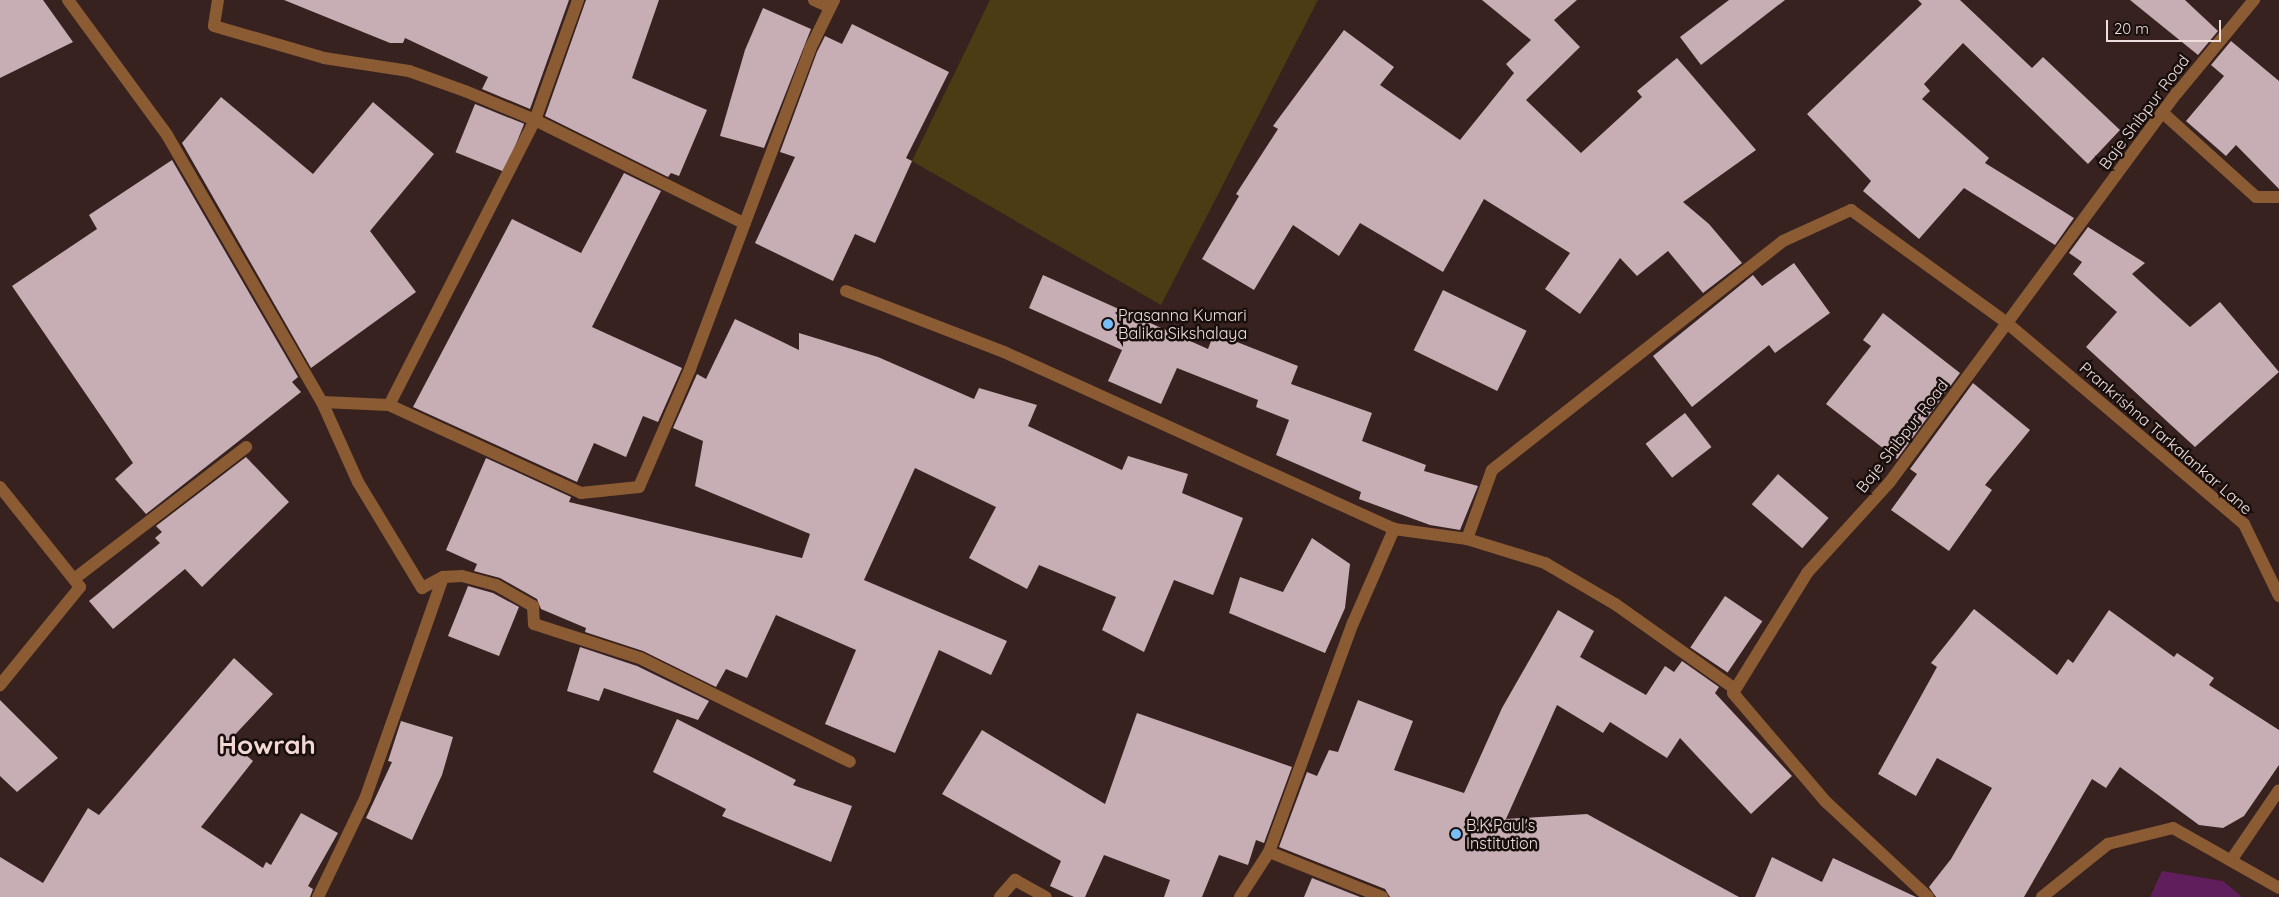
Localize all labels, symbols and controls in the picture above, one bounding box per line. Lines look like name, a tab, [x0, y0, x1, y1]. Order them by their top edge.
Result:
scale bar	[2109, 10, 2224, 42]
text: 20 m	[2114, 19, 2149, 38]
street label: Baje Shibpur Road	[2095, 51, 2193, 173]
place label: Prasanna Kumari Balika Sikshalaya	[1118, 305, 1247, 343]
marker: Prasanna Kumari Balika Sikshalaya	[1102, 318, 1114, 330]
street label: Prankrishna Tarkalankar Lane	[2076, 358, 2256, 518]
street label: Baje Shibpur Road	[1852, 376, 1952, 496]
district label: Howrah	[218, 729, 316, 761]
place label: B.K.Paul's Institution	[1466, 815, 1538, 853]
marker: B.K.Paul's Institution	[1450, 828, 1462, 840]

